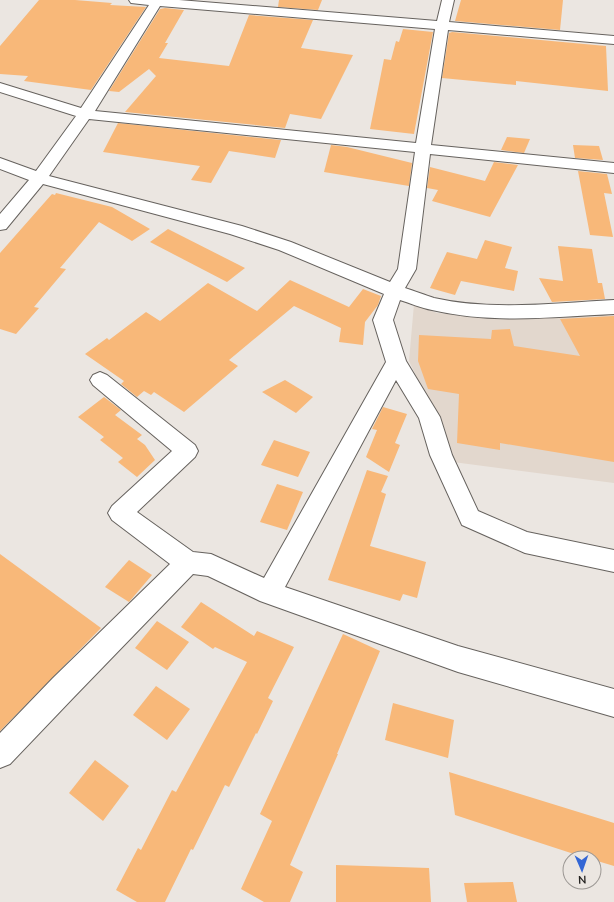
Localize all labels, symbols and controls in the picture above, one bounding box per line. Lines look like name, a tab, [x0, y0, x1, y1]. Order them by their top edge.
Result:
north arrow	[562, 850, 602, 890]
text: N	[578, 873, 587, 887]

